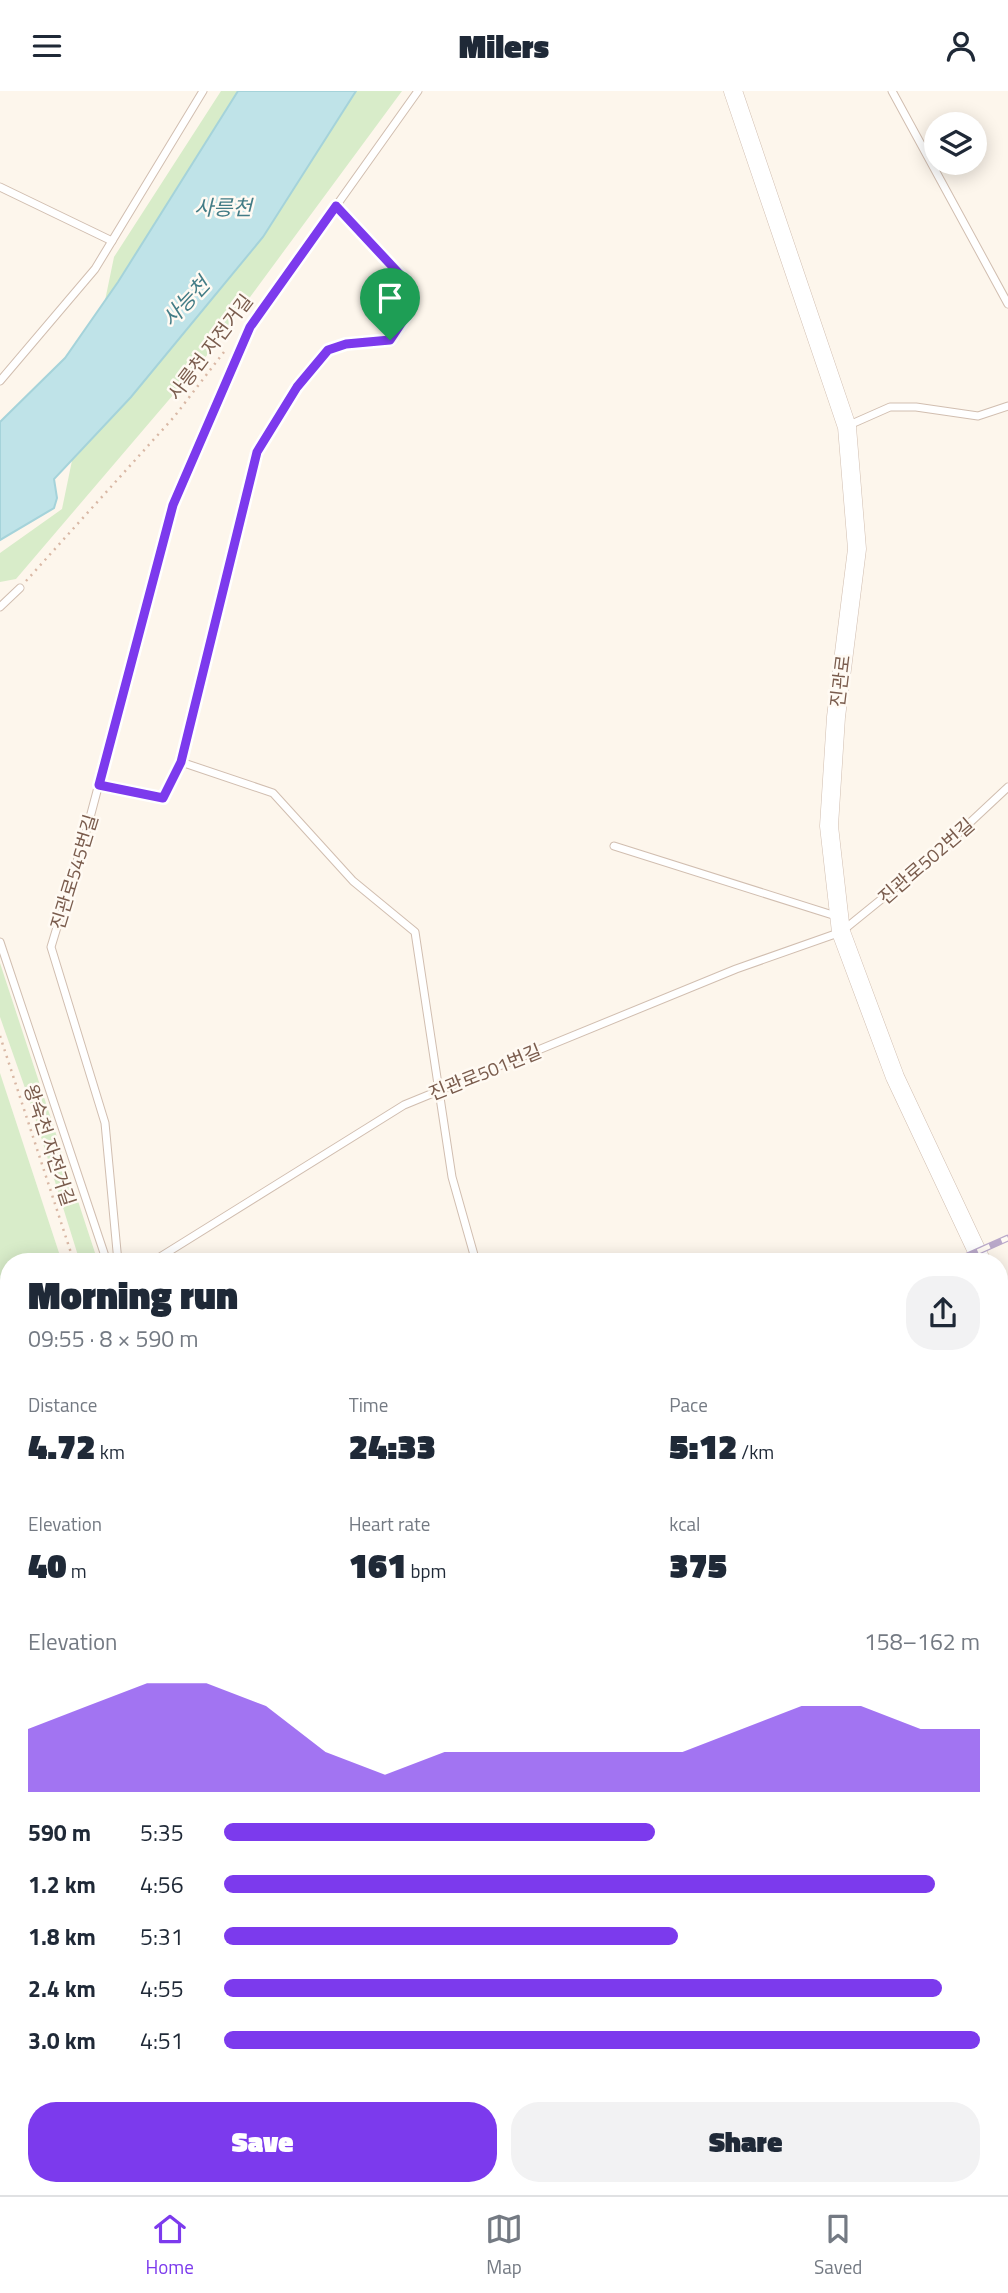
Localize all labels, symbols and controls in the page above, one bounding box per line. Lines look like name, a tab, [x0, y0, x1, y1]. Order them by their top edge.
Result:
text: Milers	[459, 22, 549, 70]
icon: menu	[28, 27, 66, 65]
icon: person	[942, 27, 980, 65]
map controls	[924, 112, 987, 175]
button: layers	[924, 112, 987, 175]
water label: 사릉천	[194, 191, 255, 223]
water label: 사능천	[154, 267, 219, 333]
pin	[360, 268, 420, 340]
icon: arrive	[371, 279, 409, 317]
street label: 사릉천 자전거길	[160, 287, 259, 406]
street label: 진관로	[822, 653, 857, 709]
street label: 진관로545번길	[42, 811, 105, 933]
street label: 진관로502번길	[871, 811, 980, 911]
street label: 진관로501번길	[424, 1036, 546, 1107]
street label: 왕숙천 자전거길	[17, 1080, 84, 1210]
text: Morning run	[28, 1266, 238, 1324]
button: share	[906, 1276, 980, 1350]
text: 09:55 · 8 × 590 m	[28, 1321, 198, 1356]
text: Distance	[28, 1390, 97, 1419]
text: Time	[349, 1390, 388, 1419]
text: Pace	[669, 1390, 708, 1419]
text: 4.72	[28, 1419, 96, 1473]
text: 24:33	[349, 1419, 436, 1473]
text: 5:12	[669, 1419, 737, 1473]
text: km	[96, 1437, 125, 1466]
text: /km	[737, 1437, 774, 1466]
text: Elevation	[28, 1509, 102, 1538]
text: Heart rate	[349, 1509, 430, 1538]
text: kcal	[669, 1509, 700, 1538]
text: 40	[28, 1538, 67, 1592]
text: 161	[349, 1538, 406, 1592]
text: 375	[669, 1538, 727, 1592]
text: m	[67, 1556, 87, 1585]
text: bpm	[406, 1556, 447, 1585]
text: Elevation	[28, 1624, 117, 1659]
text: 158–162 m	[864, 1624, 980, 1659]
text: 590 m	[28, 1815, 91, 1850]
text: 5:35	[140, 1815, 184, 1850]
text: 1.2 km	[28, 1867, 96, 1902]
text: 4:56	[140, 1867, 184, 1902]
text: 1.8 km	[28, 1919, 96, 1954]
text: 5:31	[140, 1919, 184, 1954]
text: 2.4 km	[28, 1971, 96, 2006]
text: 4:55	[140, 1971, 184, 2006]
text: 3.0 km	[28, 2023, 96, 2058]
text: 4:51	[140, 2023, 184, 2058]
button: Save	[28, 2102, 497, 2182]
button: Share	[511, 2102, 980, 2182]
tab: Home	[146, 2210, 194, 2281]
tab: Map	[485, 2210, 523, 2281]
tab: Saved	[814, 2210, 862, 2281]

